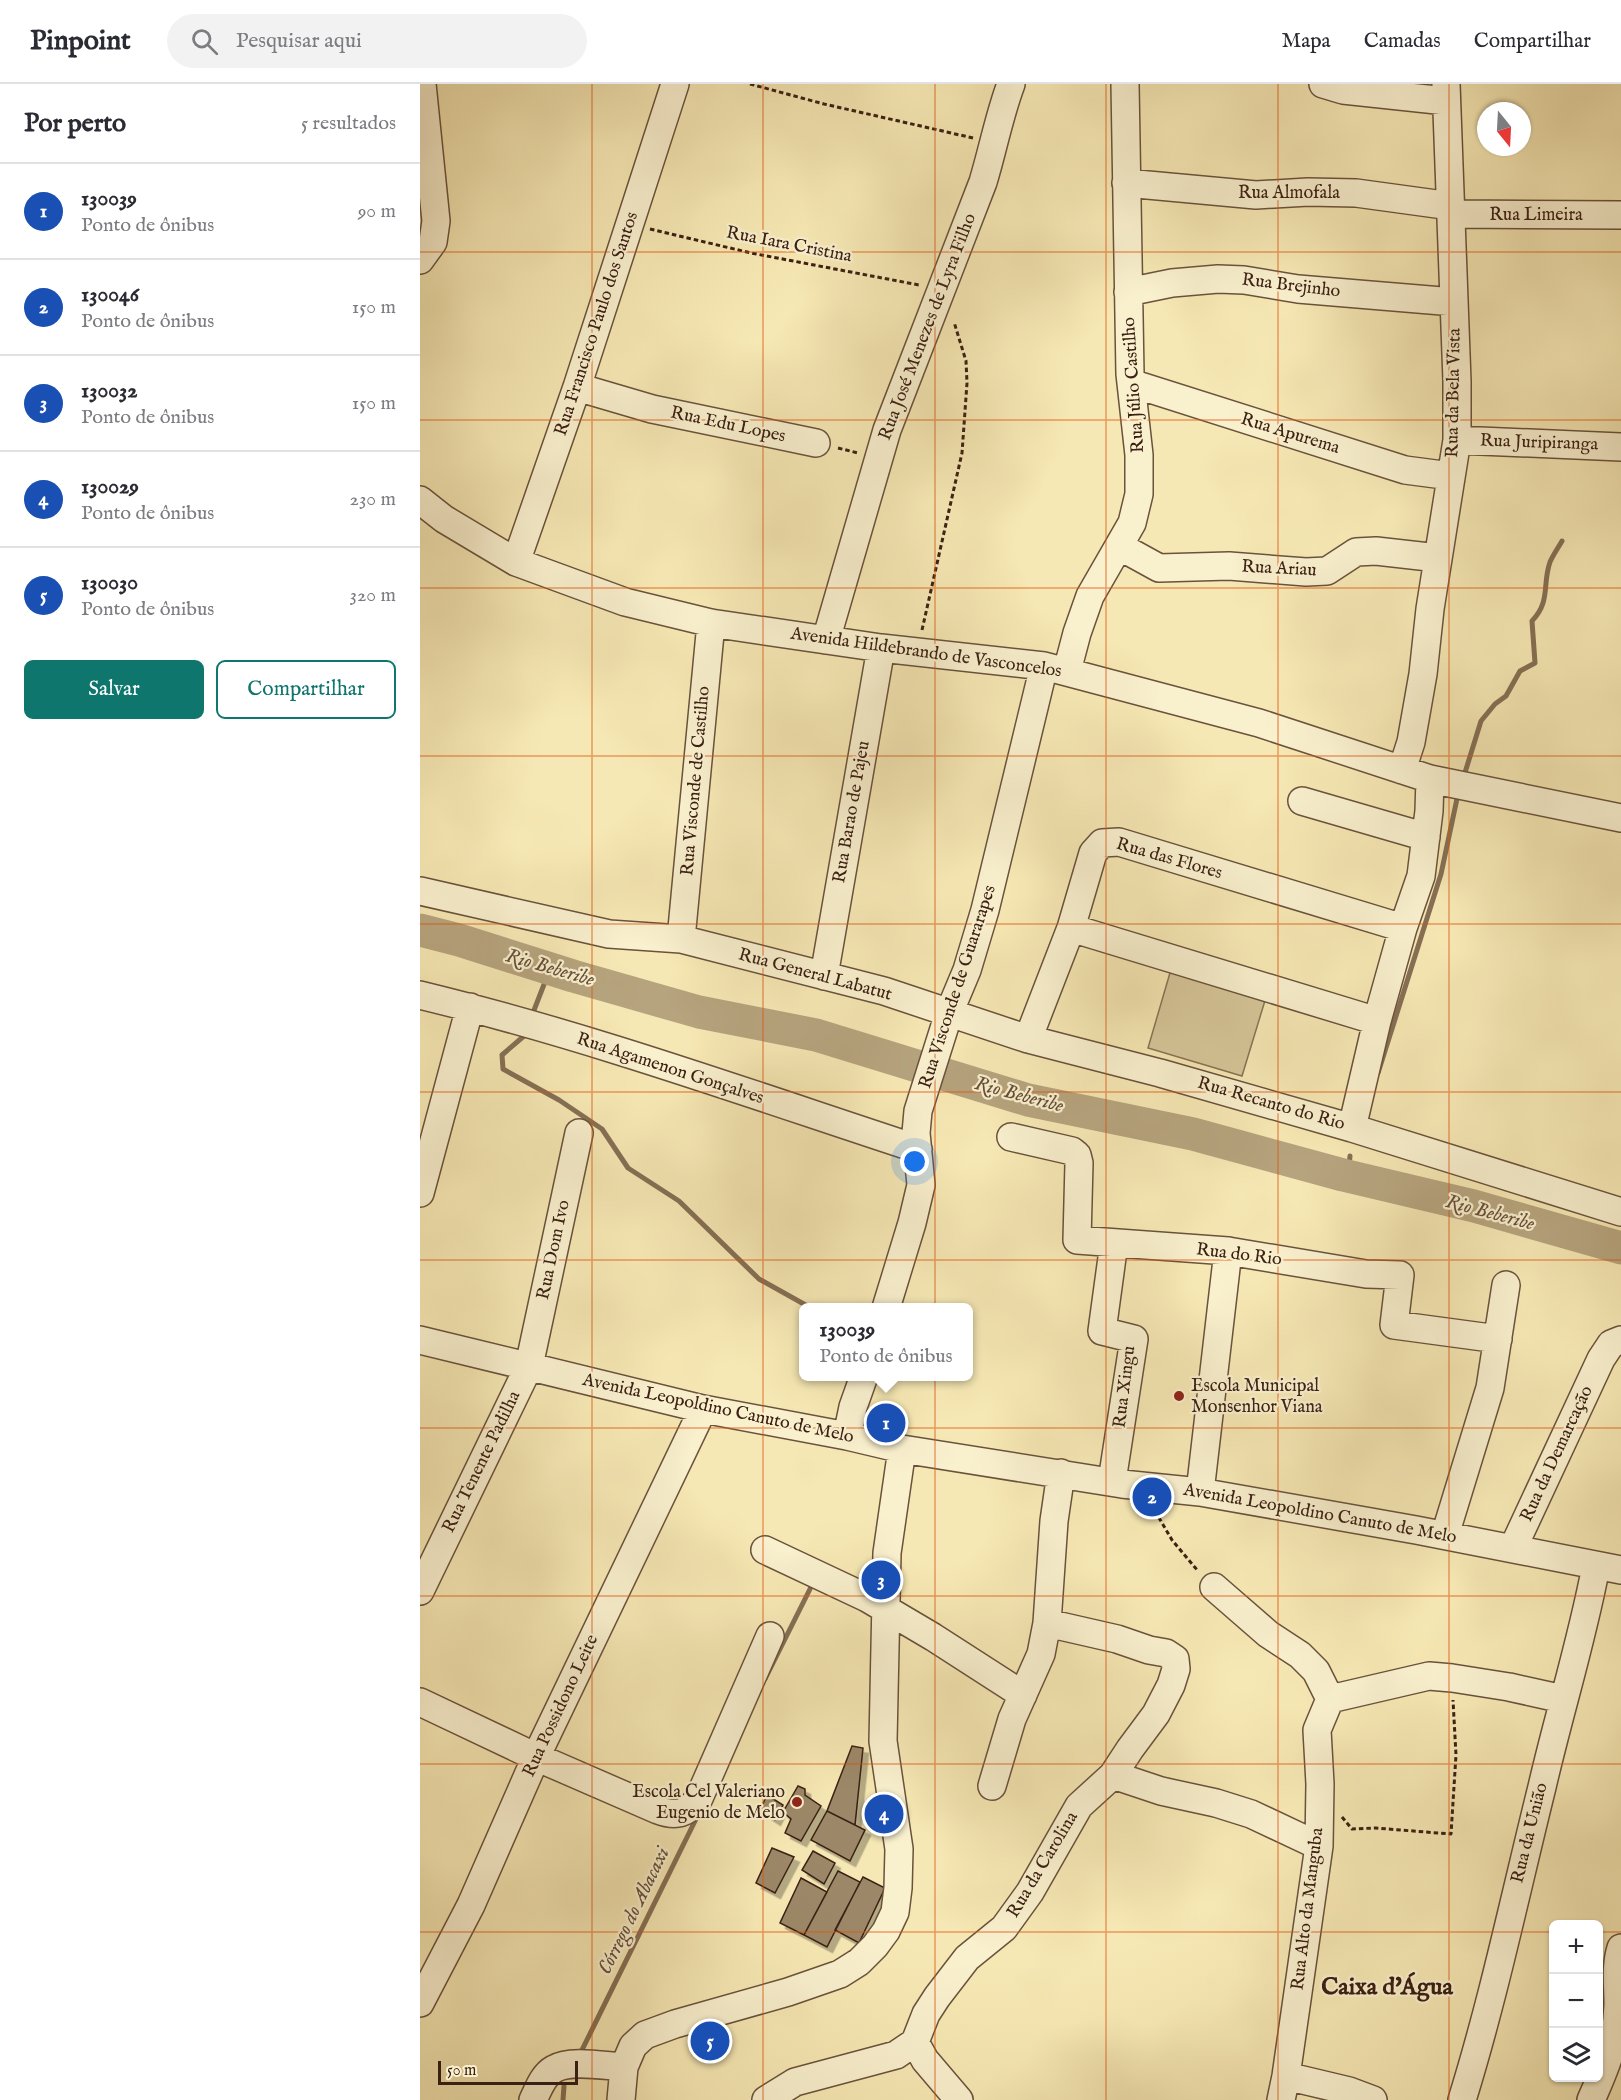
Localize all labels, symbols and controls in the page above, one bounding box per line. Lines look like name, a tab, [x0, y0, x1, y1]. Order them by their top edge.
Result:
search box	[167, 14, 587, 68]
text: Pinpoint	[30, 24, 131, 59]
icon: search	[188, 25, 221, 58]
text: Pesquisar aqui	[236, 27, 362, 55]
text: Mapa	[1281, 28, 1331, 55]
text: Camadas	[1364, 28, 1441, 55]
text: Compartilhar	[1474, 28, 1591, 55]
north arrow	[1477, 102, 1531, 156]
text: Por perto	[24, 107, 126, 140]
text: 5 resultados	[301, 111, 396, 136]
street label: Rua Almofala	[1238, 182, 1340, 205]
text: 130039	[81, 185, 137, 213]
text: 1	[40, 199, 47, 224]
text: 90 m	[358, 199, 396, 224]
street label: Rua Limeira	[1489, 204, 1583, 227]
street label: Rua Francisco Paulo dos Santos	[550, 209, 644, 439]
street label: Rua José Menezes de Lyra Filho	[874, 210, 982, 444]
text: Ponto de ônibus	[81, 213, 214, 238]
street label: Rua Iara Cristina	[724, 222, 854, 268]
street label: Rua Brejinho	[1240, 269, 1342, 304]
text: 130046	[81, 281, 139, 309]
text: 2	[39, 295, 48, 320]
text: 150 m	[352, 295, 396, 320]
text: Ponto de ônibus	[81, 309, 214, 334]
street label: Rua Júlio Castilho	[1118, 316, 1150, 454]
street label: Rua da Bela Vista	[1441, 328, 1467, 458]
text: 130032	[81, 377, 138, 405]
text: 3	[40, 391, 47, 416]
text: 150 m	[352, 391, 396, 416]
street label: Rua Edu Lopes	[668, 402, 788, 448]
text: Ponto de ônibus	[81, 405, 214, 430]
street label: Rua Apurema	[1238, 408, 1343, 460]
street label: Rua Juripiranga	[1480, 429, 1599, 457]
text: 130029	[81, 473, 139, 501]
text: 4	[39, 487, 48, 512]
text: 230 m	[350, 487, 396, 512]
text: Ponto de ônibus	[81, 501, 214, 526]
street label: Rua Ariau	[1241, 556, 1317, 582]
text: 130030	[81, 569, 138, 597]
text: 5	[40, 583, 47, 608]
text: 320 m	[350, 583, 396, 608]
text: Ponto de ônibus	[81, 597, 214, 622]
street label: Avenida Hildebrando de Vasconcelos	[788, 622, 1063, 683]
button: Salvar	[24, 660, 204, 719]
button: Compartilhar	[216, 660, 396, 719]
street label: Rua Visconde de Castilho	[676, 685, 716, 877]
street label: Rua Barao de Pajeu	[828, 739, 876, 885]
street label: Rua das Flores	[1113, 833, 1225, 885]
street label: Rua Visconde de Guararapes	[914, 882, 1002, 1092]
water label: Rio Beberibe	[503, 943, 597, 993]
street label: Rua General Labatut	[736, 943, 894, 1007]
street label: Rua Agamenon Gonçalves	[574, 1028, 766, 1110]
water label: Rio Beberibe	[972, 1071, 1066, 1119]
street label: Rua Recanto do Rio	[1194, 1072, 1348, 1136]
your location	[900, 1147, 929, 1176]
water label: Rio Beberibe	[1443, 1189, 1537, 1237]
street label: Rua Dom Ivo	[532, 1198, 576, 1302]
street label: Rua do Rio	[1195, 1238, 1283, 1272]
popup	[799, 1303, 973, 1381]
text: 130039	[819, 1316, 875, 1344]
text: Ponto de ônibus	[819, 1344, 953, 1369]
street label: Rua Xingu	[1109, 1345, 1141, 1429]
street label: Avenida Leopoldino Canuto de Melo	[579, 1369, 856, 1449]
place label: Escola Municipal Monsenhor Viana	[1191, 1375, 1323, 1419]
street label: Rua da Demarcação	[1515, 1382, 1599, 1526]
street label: Rua Tenente Padilha	[438, 1387, 526, 1537]
marker: Escola Municipal Monsenhor Viana	[1172, 1389, 1186, 1403]
pin: 1	[866, 1400, 906, 1446]
pin: 2	[1132, 1474, 1172, 1520]
street label: Avenida Leopoldino Canuto de Melo	[1181, 1478, 1459, 1549]
pin: 3	[862, 1558, 900, 1602]
street label: Rua Possidono Leite	[518, 1631, 604, 1781]
street label: Rua da União	[1506, 1780, 1554, 1886]
place label: Escola Cel Valeriano Eugenio de Melo	[632, 1781, 785, 1825]
pin: 4	[864, 1792, 904, 1836]
marker: Escola Cel Valeriano Eugenio de Melo	[790, 1795, 804, 1809]
street label: Rua da Carolina	[1002, 1807, 1084, 1922]
street label: Rua Alto da Manguba	[1287, 1826, 1329, 1992]
water label: Córrego do Abacaxi	[592, 1842, 677, 1979]
map controls	[1549, 1920, 1603, 2082]
button: +	[1549, 1920, 1603, 1974]
district label: Caixa d'Água	[1321, 1972, 1453, 2003]
button: −	[1549, 1974, 1603, 2028]
pin: 5	[690, 2018, 730, 2064]
button: layers	[1549, 2028, 1603, 2082]
scale bar	[438, 2058, 578, 2086]
text: 50 m	[447, 2061, 476, 2081]

